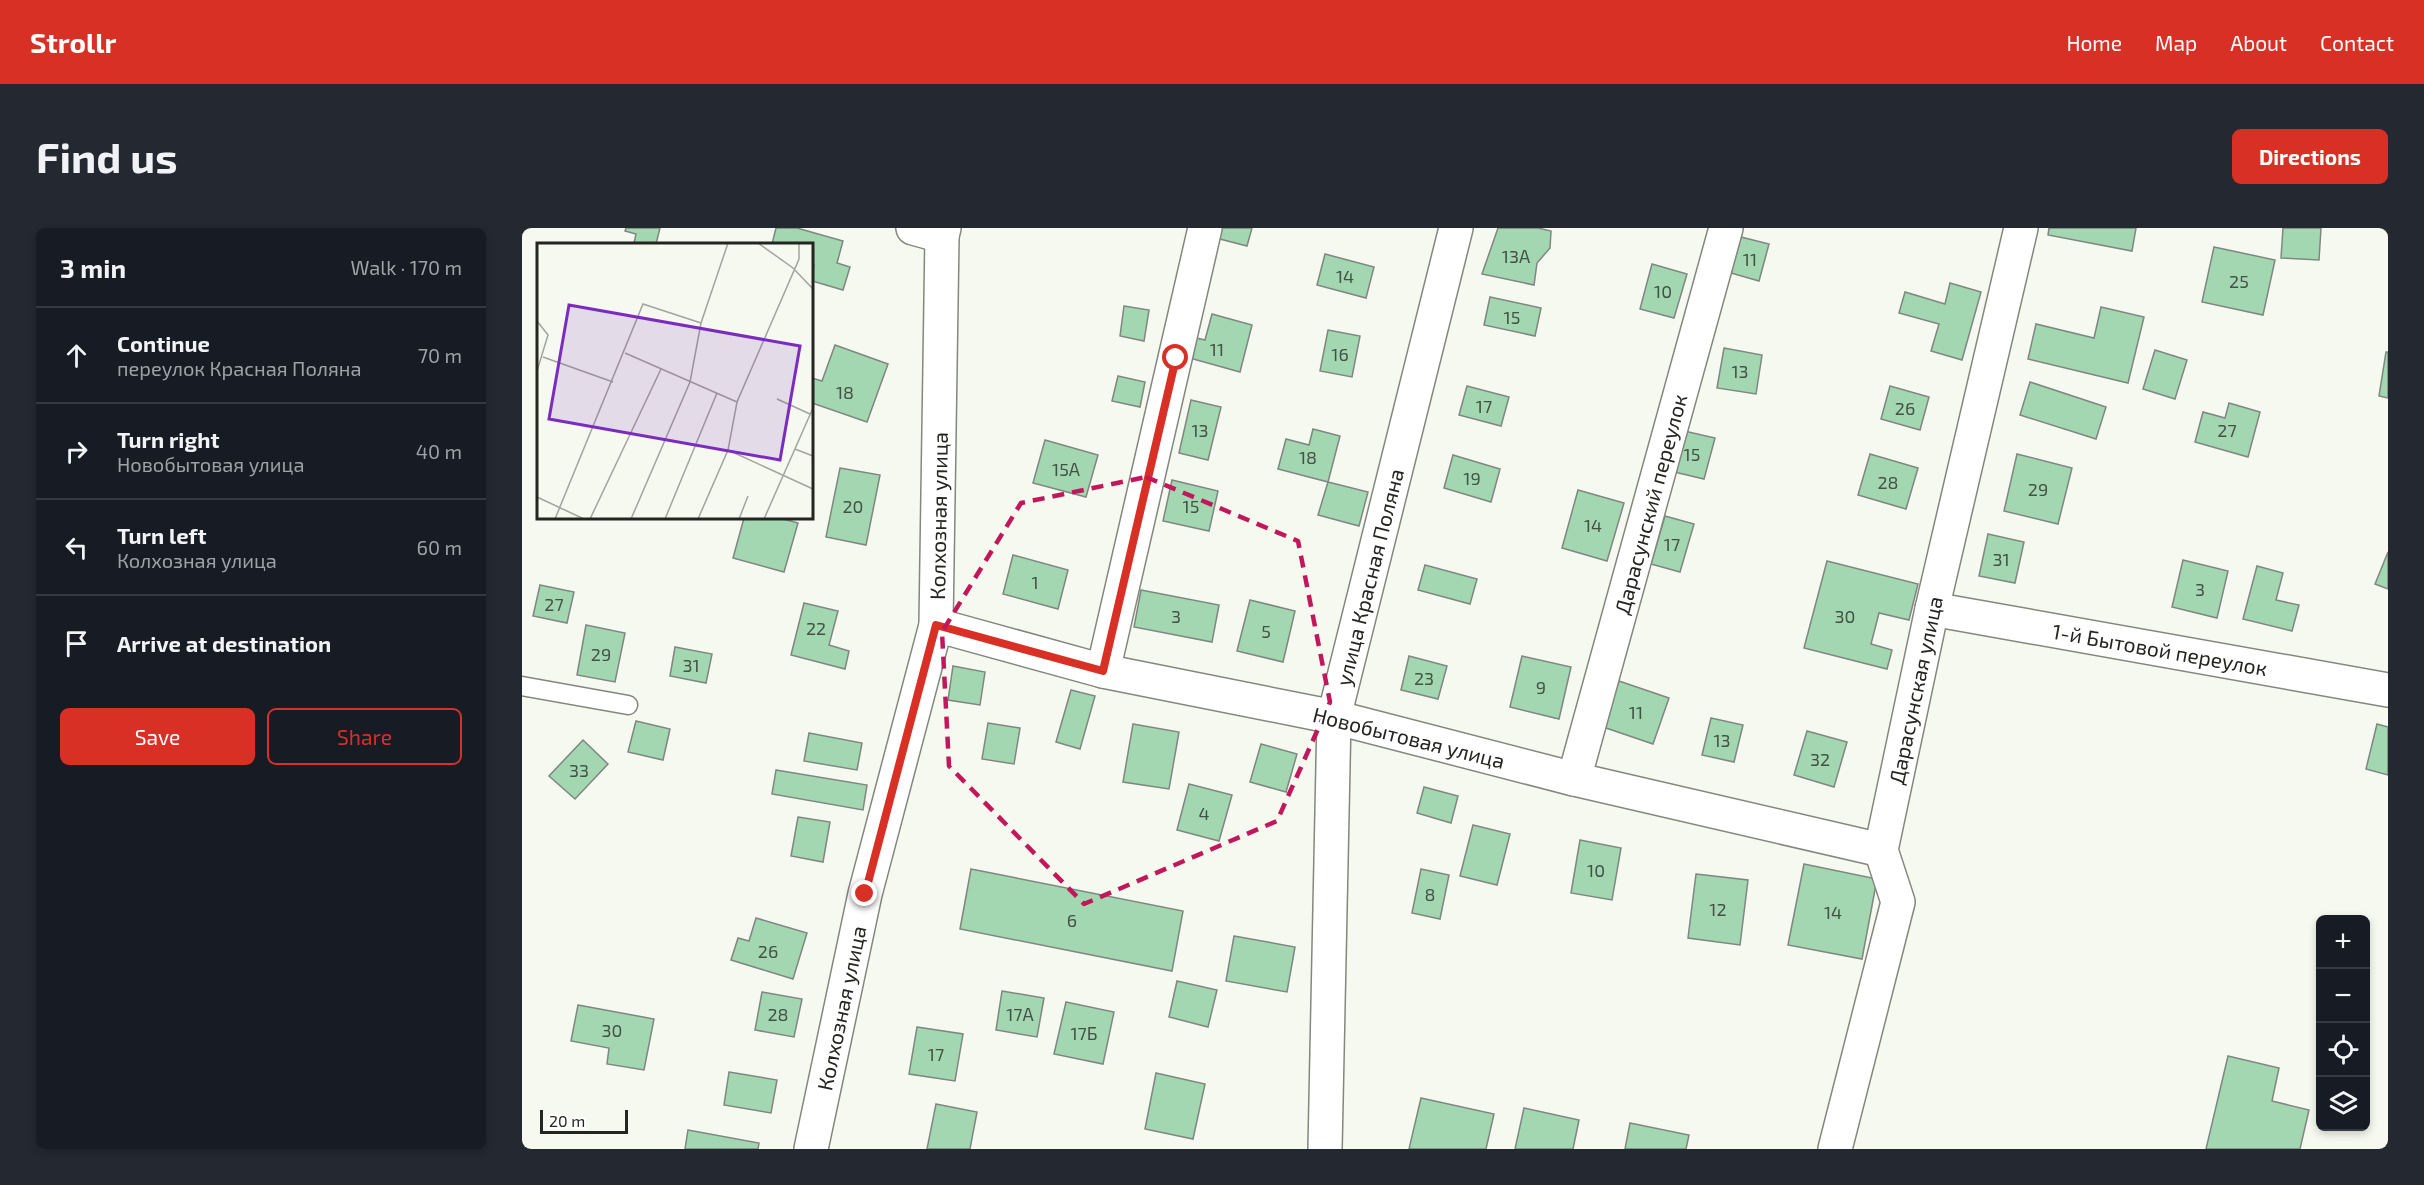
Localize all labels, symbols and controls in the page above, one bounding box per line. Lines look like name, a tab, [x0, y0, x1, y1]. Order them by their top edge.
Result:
text: Strollr	[30, 25, 116, 59]
text: Home	[2066, 30, 2122, 55]
text: Map	[2155, 30, 2197, 55]
text: About	[2230, 30, 2287, 55]
text: Contact	[2320, 30, 2394, 55]
button: Directions	[2232, 129, 2388, 184]
text: Find us	[36, 131, 178, 181]
inset map	[537, 243, 813, 519]
house number: 13А	[1502, 245, 1531, 267]
house number: 11	[1743, 248, 1757, 270]
text: 3 min	[60, 252, 126, 283]
text: Walk · 170 m	[351, 255, 462, 279]
house number: 14	[1336, 265, 1354, 287]
house number: 25	[2229, 270, 2249, 292]
house number: 10	[1654, 280, 1672, 302]
house number: 15	[1504, 306, 1520, 328]
text: Continue	[117, 330, 210, 356]
house number: 11	[1210, 338, 1224, 360]
icon: ahead	[60, 339, 93, 372]
text: 70 m	[418, 343, 462, 367]
house number: 16	[1331, 343, 1349, 365]
route start	[1162, 344, 1188, 370]
text: переулок Красная Поляна	[117, 356, 361, 380]
house number: 13	[1731, 360, 1749, 382]
house number: 18	[836, 381, 854, 403]
street label: Дарасунский переулок	[1609, 391, 1692, 617]
house number: 17	[1476, 395, 1492, 417]
house number: 26	[1895, 397, 1915, 419]
house number: 13	[1191, 419, 1209, 441]
house number: 27	[2217, 419, 2237, 441]
text: Turn right	[117, 426, 219, 452]
street label: Колхозная улица	[924, 432, 953, 600]
icon: right	[60, 435, 93, 468]
text: 40 m	[416, 439, 462, 463]
house number: 15	[1684, 443, 1700, 465]
house number: 18	[1299, 446, 1317, 468]
text: Новобытовая улица	[117, 452, 305, 476]
house number: 15А	[1052, 458, 1081, 480]
street label: улица Красная Поляна	[1330, 466, 1409, 688]
house number: 19	[1463, 467, 1481, 489]
house number: 28	[1877, 471, 1899, 493]
house number: 29	[2028, 478, 2048, 500]
house number: 20	[843, 495, 863, 517]
house number: 15	[1183, 495, 1199, 517]
house number: 14	[1584, 514, 1602, 536]
text: Turn left	[117, 522, 206, 548]
icon: left	[60, 531, 93, 564]
house number: 17	[1664, 533, 1680, 555]
text: 60 m	[417, 535, 462, 559]
text: Колхозная улица	[117, 548, 277, 572]
house number: 31	[1992, 548, 2010, 570]
house number: 1	[1031, 571, 1039, 593]
house number: 3	[2195, 578, 2205, 600]
house number: 27	[544, 593, 564, 615]
street label: Дарасунская улица	[1883, 594, 1948, 787]
house number: 3	[1171, 605, 1181, 627]
house number: 30	[1835, 605, 1855, 627]
house number: 22	[806, 617, 826, 639]
street label: 1-й Бытовой переулок	[2050, 618, 2269, 681]
house number: 5	[1261, 620, 1271, 642]
icon: arrive	[60, 627, 93, 660]
text: Arrive at destination	[117, 630, 331, 656]
house number: 29	[591, 643, 611, 665]
house number: 31	[682, 654, 700, 676]
house number: 23	[1414, 667, 1434, 689]
house number: 9	[1536, 676, 1546, 698]
street label: Новобытовая улица	[1310, 701, 1508, 774]
house number: 11	[1629, 701, 1643, 723]
button: Save	[60, 708, 255, 765]
button: Share	[267, 708, 462, 765]
house number: 13	[1713, 729, 1731, 751]
house number: 32	[1810, 748, 1830, 770]
house number: 33	[569, 759, 589, 781]
house number: 4	[1198, 802, 1210, 824]
house number: 10	[1587, 859, 1605, 881]
route end	[851, 880, 877, 906]
house number: 8	[1425, 883, 1435, 905]
house number: 12	[1709, 898, 1727, 920]
house number: 14	[1824, 901, 1842, 923]
house number: 6	[1067, 909, 1077, 931]
map controls	[2316, 915, 2370, 1131]
button: +	[2316, 915, 2370, 969]
street label: Колхозная улица	[811, 923, 872, 1093]
house number: 26	[758, 940, 778, 962]
button: −	[2316, 969, 2370, 1023]
house number: 28	[767, 1003, 789, 1025]
house number: 17А	[1006, 1003, 1035, 1025]
house number: 30	[602, 1019, 622, 1041]
house number: 17Б	[1070, 1022, 1098, 1044]
button: locate	[2316, 1023, 2370, 1077]
house number: 17	[928, 1043, 944, 1065]
button: layers	[2316, 1077, 2370, 1131]
scale bar	[540, 1107, 628, 1134]
text: 20 m	[549, 1111, 585, 1130]

